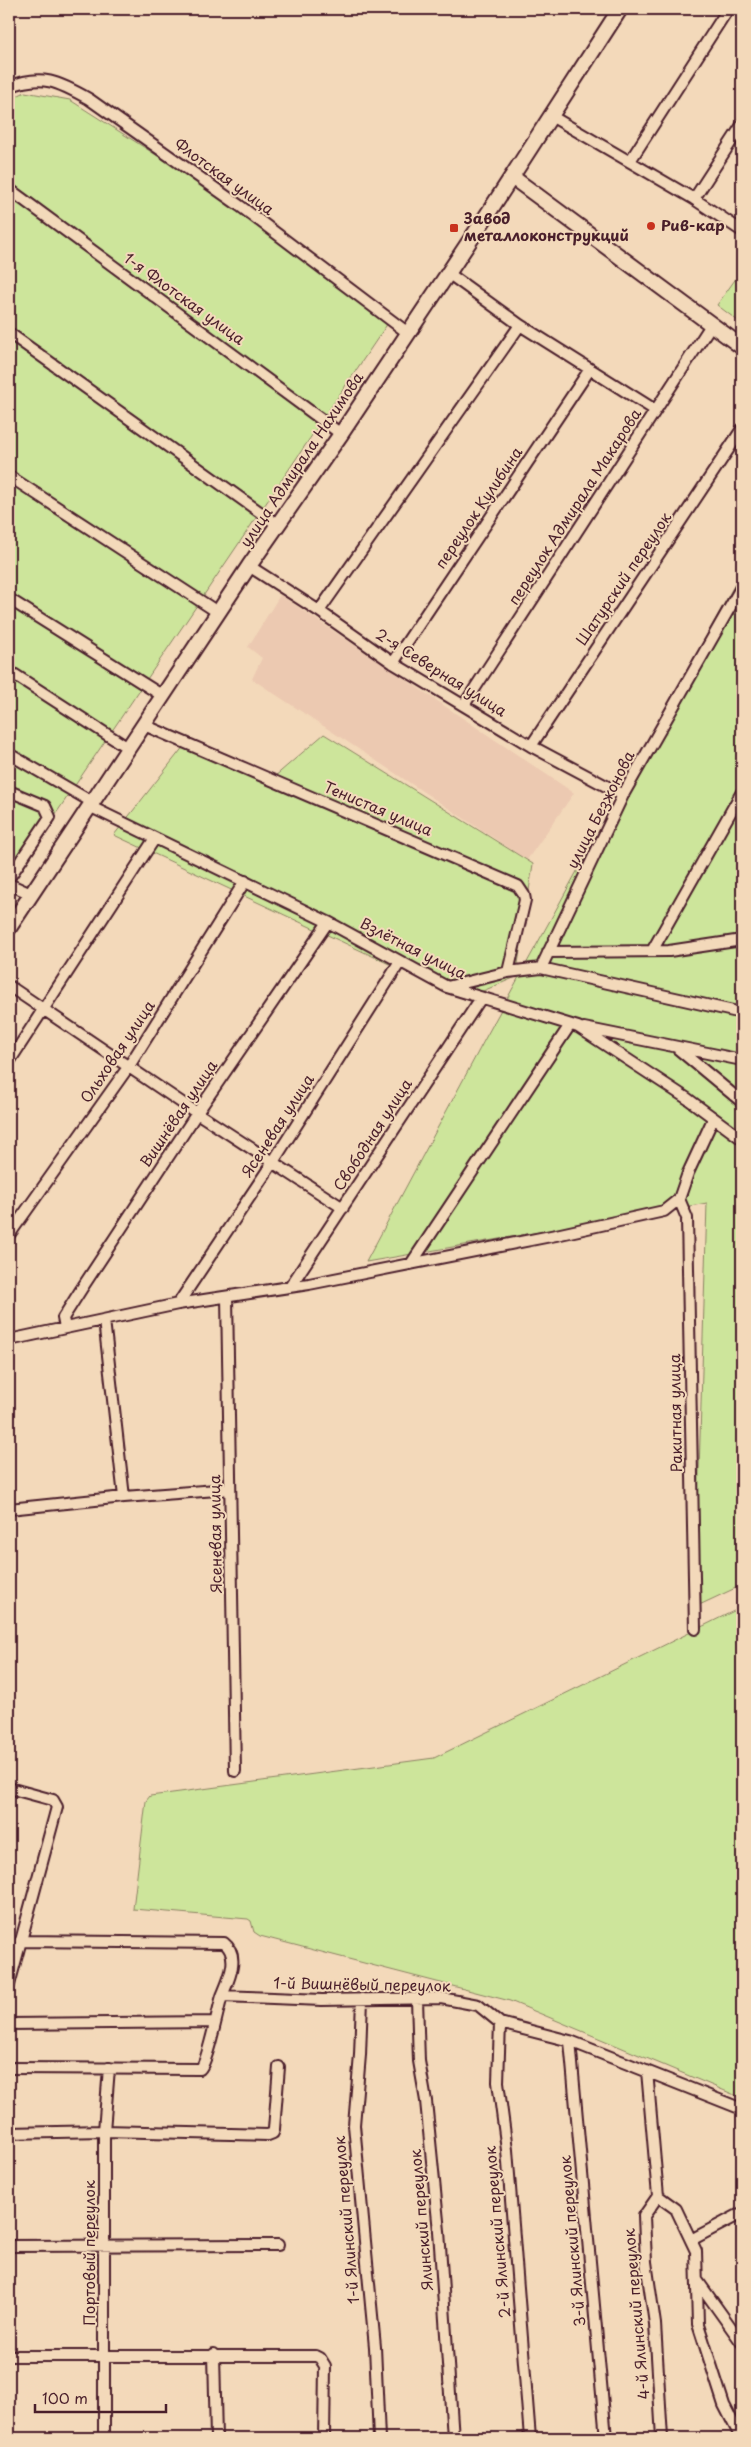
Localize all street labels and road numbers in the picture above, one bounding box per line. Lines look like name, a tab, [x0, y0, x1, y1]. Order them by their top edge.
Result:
street label: Флотская улица	[170, 132, 280, 220]
street label: 1-я Флотская улица	[119, 246, 251, 350]
street label: улица Адмирала Нахимова	[233, 366, 369, 551]
street label: переулок Адмирала Макарова	[501, 403, 646, 609]
street label: переулок Кулибина	[428, 441, 527, 573]
street label: Шатурский переулок	[569, 507, 676, 649]
street label: 2-я Северная улица	[372, 622, 512, 722]
street label: улица Безжонова	[560, 746, 640, 872]
street label: Тенистая улица	[321, 774, 437, 841]
street label: Взлётная улица	[357, 911, 471, 985]
street label: Ольховая улица	[74, 995, 160, 1107]
street label: Вишнёвая улица	[133, 1055, 223, 1171]
street label: Ясеневая улица	[235, 1069, 319, 1181]
street label: Свободная улица	[327, 1073, 417, 1195]
street label: Ракитная улица	[662, 1353, 687, 1472]
street label: Ясеневая улица	[202, 1474, 227, 1594]
street label: 1-й Вишнёвый переулок	[273, 1970, 451, 1997]
street label: 1-й Ялинский переулок	[327, 2135, 364, 2305]
street label: 2-й Ялинский переулок	[478, 2145, 515, 2319]
street label: Ялинский переулок	[403, 2148, 438, 2292]
street label: 3-й Ялинский переулок	[553, 2155, 590, 2328]
street label: Портовый переулок	[77, 2180, 100, 2326]
street label: 4-й Ялинский переулок	[617, 2228, 654, 2401]

